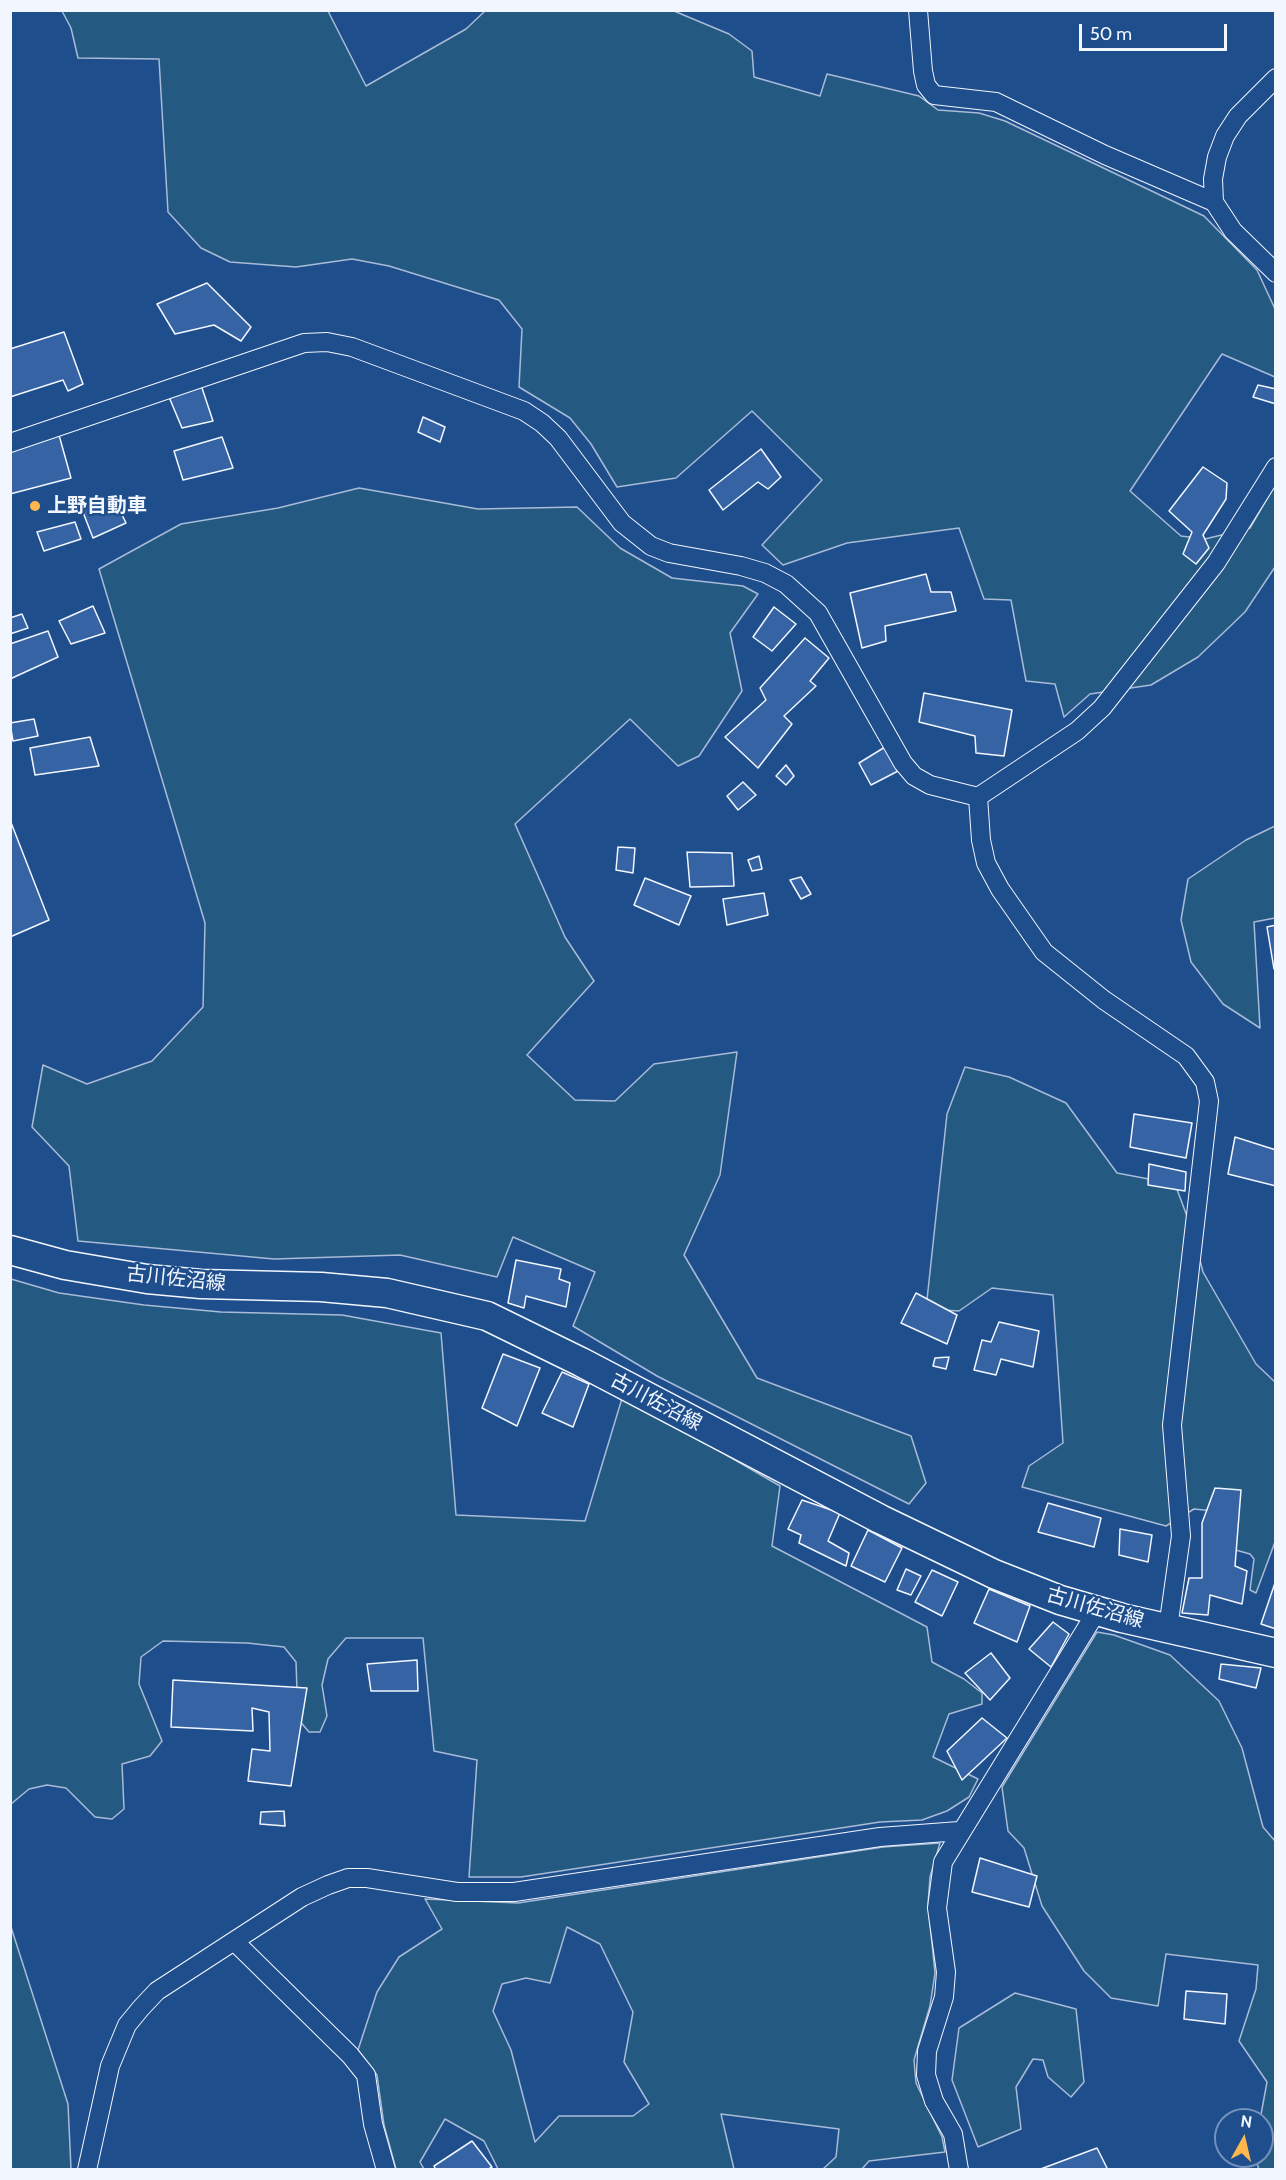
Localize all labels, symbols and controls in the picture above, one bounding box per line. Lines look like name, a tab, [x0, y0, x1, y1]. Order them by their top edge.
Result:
scale bar	[1082, 12, 1230, 50]
text: 50 m	[1090, 23, 1132, 45]
place label: 上野自動車	[47, 494, 147, 518]
marker: 上野自動車	[28, 499, 42, 513]
street label: 古川佐沼線	[125, 1262, 227, 1296]
street label: 古川佐沼線	[606, 1368, 706, 1436]
street label: 古川佐沼線	[1044, 1583, 1146, 1633]
north arrow	[1214, 2108, 1274, 2168]
text: N	[1239, 2111, 1253, 2132]

